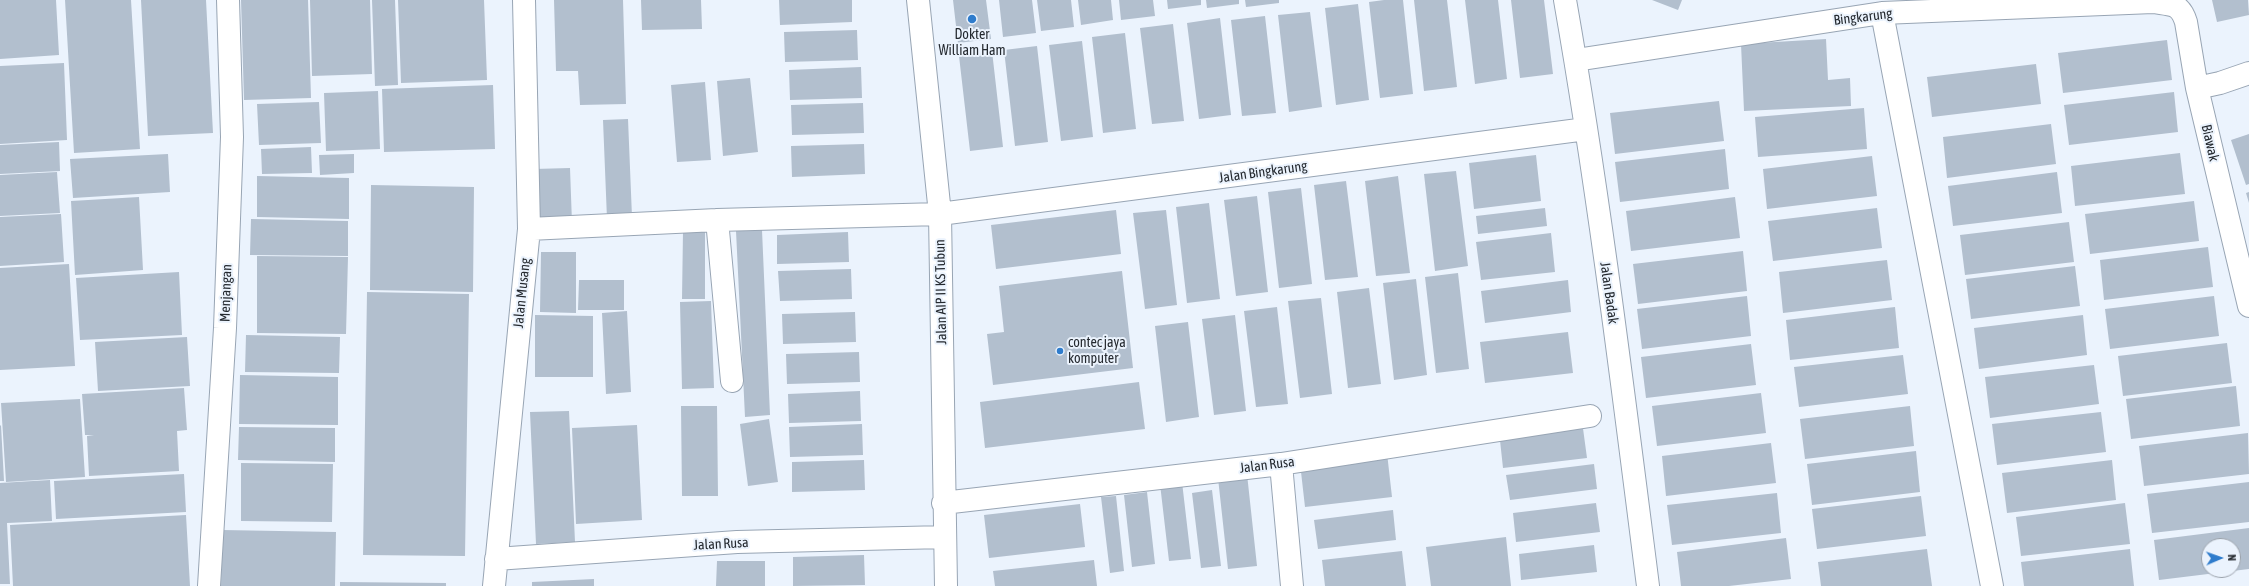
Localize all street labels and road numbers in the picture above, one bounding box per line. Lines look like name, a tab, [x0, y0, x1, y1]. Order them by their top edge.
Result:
street label: Bingkarung	[1833, 5, 1893, 29]
street label: Biawak	[2198, 123, 2222, 163]
street label: Jalan Bingkarung	[1218, 157, 1308, 187]
street label: Jalan AIP II KS Tubun	[932, 239, 950, 345]
street label: Jalan Musang	[510, 257, 534, 329]
street label: Jalan Badak	[1596, 261, 1622, 325]
street label: Menjangan	[217, 264, 235, 322]
street label: Jalan Rusa	[1239, 453, 1295, 477]
street label: Jalan Rusa	[693, 534, 749, 554]

